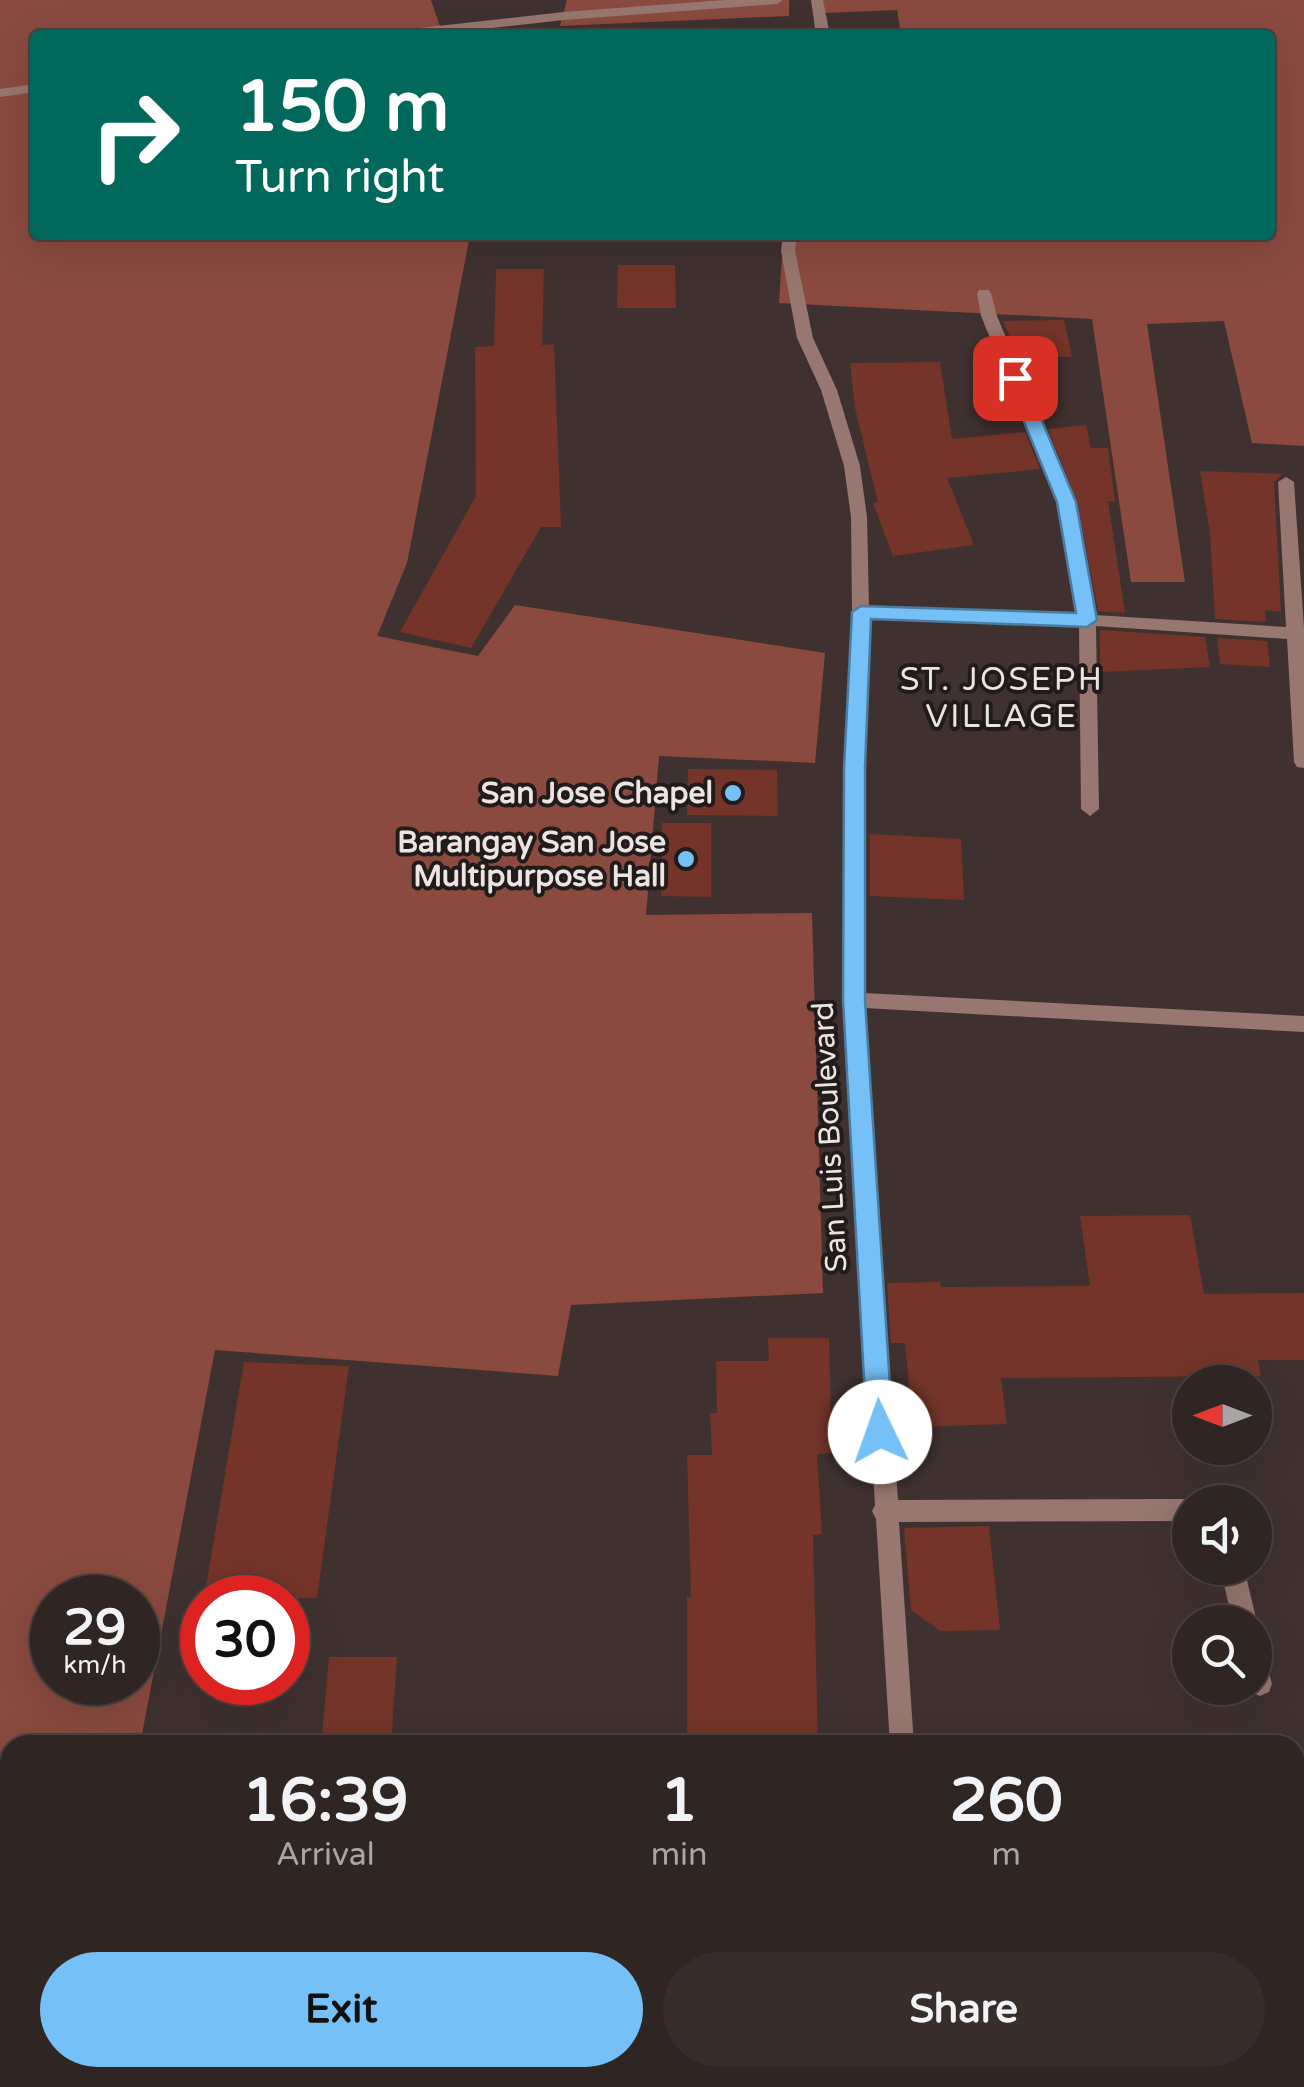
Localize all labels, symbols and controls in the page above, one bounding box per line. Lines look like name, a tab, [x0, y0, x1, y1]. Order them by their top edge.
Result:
text: 150 m	[235, 66, 449, 150]
icon: right	[70, 70, 200, 200]
text: Turn right	[235, 151, 444, 205]
pin	[973, 336, 1058, 421]
icon: arrive	[988, 351, 1043, 406]
district label: ST. JOSEPH VILLAGE	[900, 661, 1104, 736]
place label: San Jose Chapel	[481, 775, 713, 812]
marker: San Jose Chapel	[722, 782, 744, 804]
place label: Barangay San Jose Multipurpose Hall	[397, 824, 666, 895]
marker: Barangay San Jose Multipurpose Hall	[675, 848, 697, 870]
street label: San Luis Boulevard	[804, 1001, 856, 1273]
north arrow	[1172, 1365, 1272, 1465]
map controls	[1172, 1365, 1272, 1705]
position arrow	[828, 1380, 932, 1484]
button: sound	[1172, 1485, 1272, 1585]
speed limit sign: 30	[180, 1575, 310, 1705]
text: 29	[64, 1598, 126, 1658]
button: search	[1172, 1605, 1272, 1705]
text: km/h	[64, 1650, 126, 1680]
text: 16:39	[242, 1765, 409, 1837]
text: 1	[660, 1765, 698, 1837]
text: 260	[950, 1765, 1063, 1837]
text: Arrival	[276, 1836, 375, 1874]
text: min	[651, 1836, 708, 1874]
text: m	[992, 1836, 1021, 1874]
button: Exit	[40, 1952, 643, 2067]
button: Share	[663, 1952, 1265, 2067]

